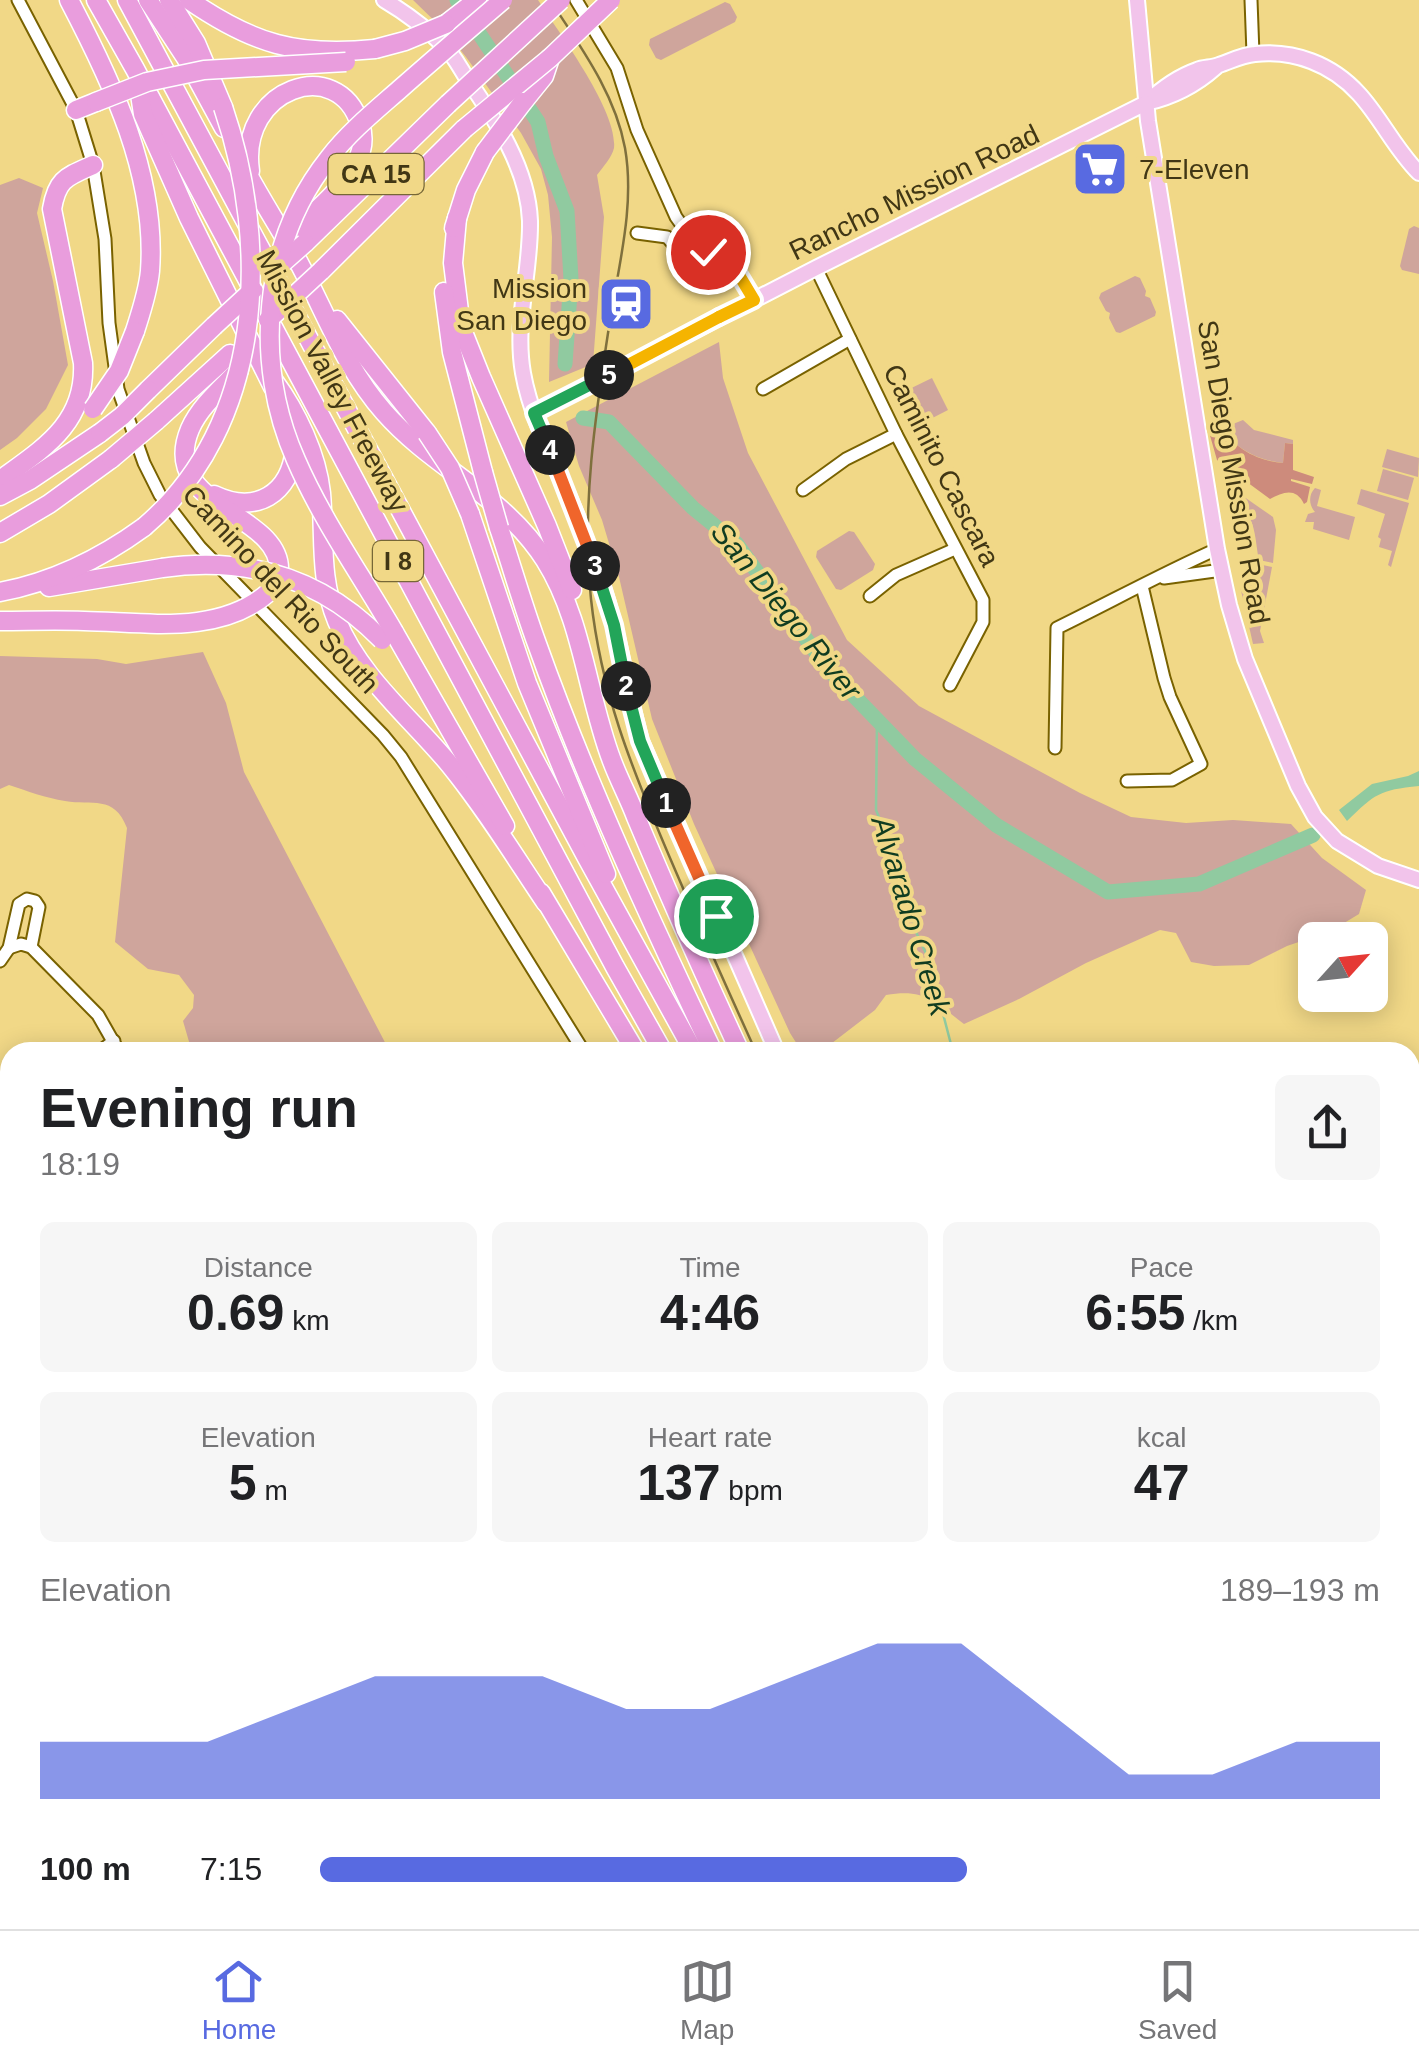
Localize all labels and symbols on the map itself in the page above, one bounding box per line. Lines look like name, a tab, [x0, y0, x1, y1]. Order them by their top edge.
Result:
street label: Rancho Mission Road	[784, 118, 1044, 266]
supermarket icon: 7-Eleven	[1070, 139, 1130, 199]
road number: CA 15	[328, 154, 424, 194]
place label: 7-Eleven	[1139, 154, 1250, 185]
pin	[666, 210, 751, 295]
street label: Mission Valley Freeway	[250, 245, 415, 517]
place label: Mission San Diego	[456, 273, 587, 336]
station icon: Mission San Diego	[596, 274, 656, 334]
street label: San Diego Mission Road	[1191, 318, 1276, 627]
pin: 5	[584, 350, 634, 400]
street label: Caminito Cascara	[877, 359, 1006, 572]
pin: 4	[525, 425, 575, 475]
street label: Camino del Rio South	[176, 479, 385, 700]
water label: San Diego River	[705, 515, 869, 707]
road number: I 8	[373, 541, 423, 581]
pin: 3	[570, 541, 620, 591]
pin: 2	[601, 661, 651, 711]
pin: 1	[641, 778, 691, 828]
water label: Alvarado Creek	[865, 810, 958, 1021]
pin	[674, 874, 759, 959]
north arrow	[1298, 922, 1388, 1012]

